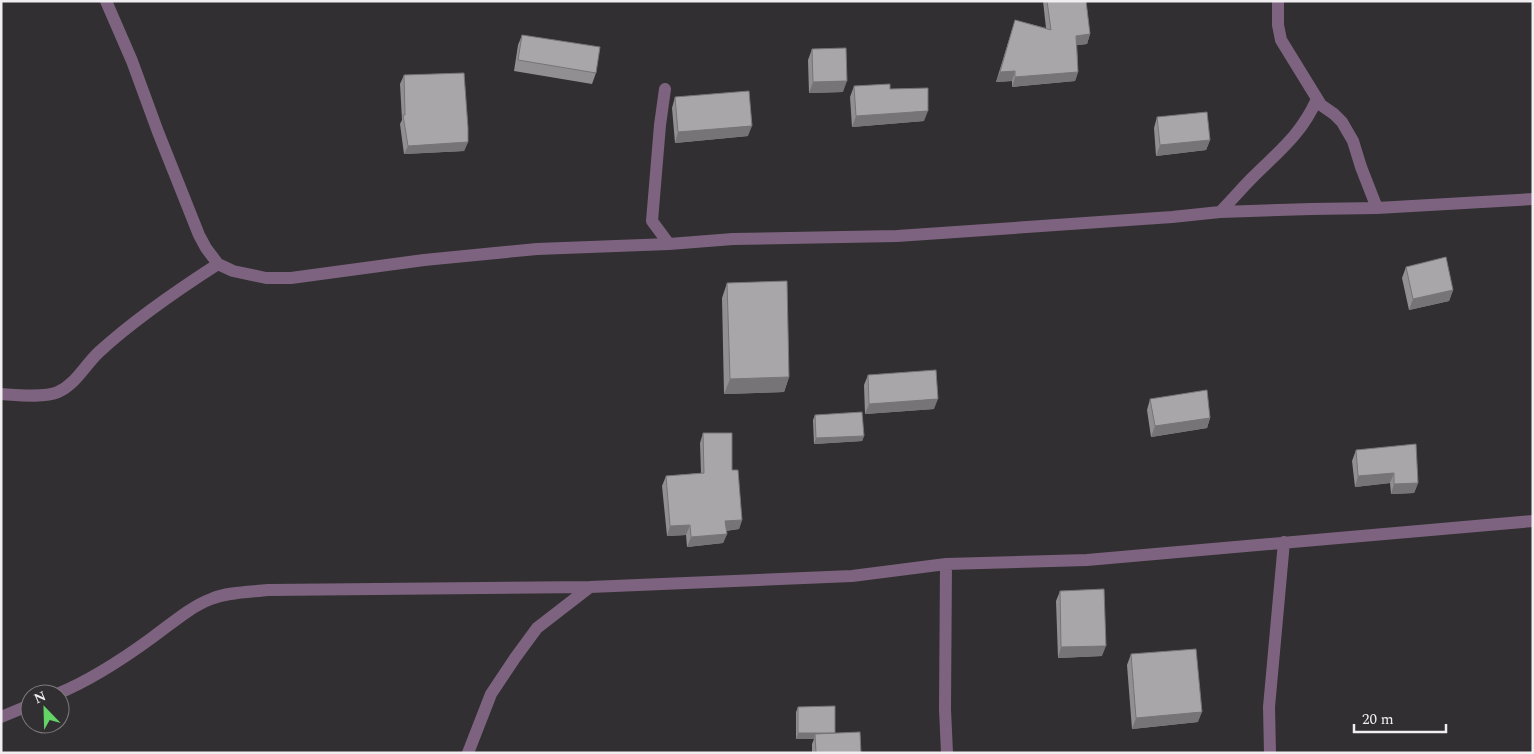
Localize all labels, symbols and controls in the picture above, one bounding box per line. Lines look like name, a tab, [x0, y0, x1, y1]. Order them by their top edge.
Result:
north arrow	[20, 684, 70, 734]
text: N	[31, 686, 49, 709]
scale bar	[1354, 702, 1446, 734]
text: 20 m	[1362, 708, 1394, 731]

